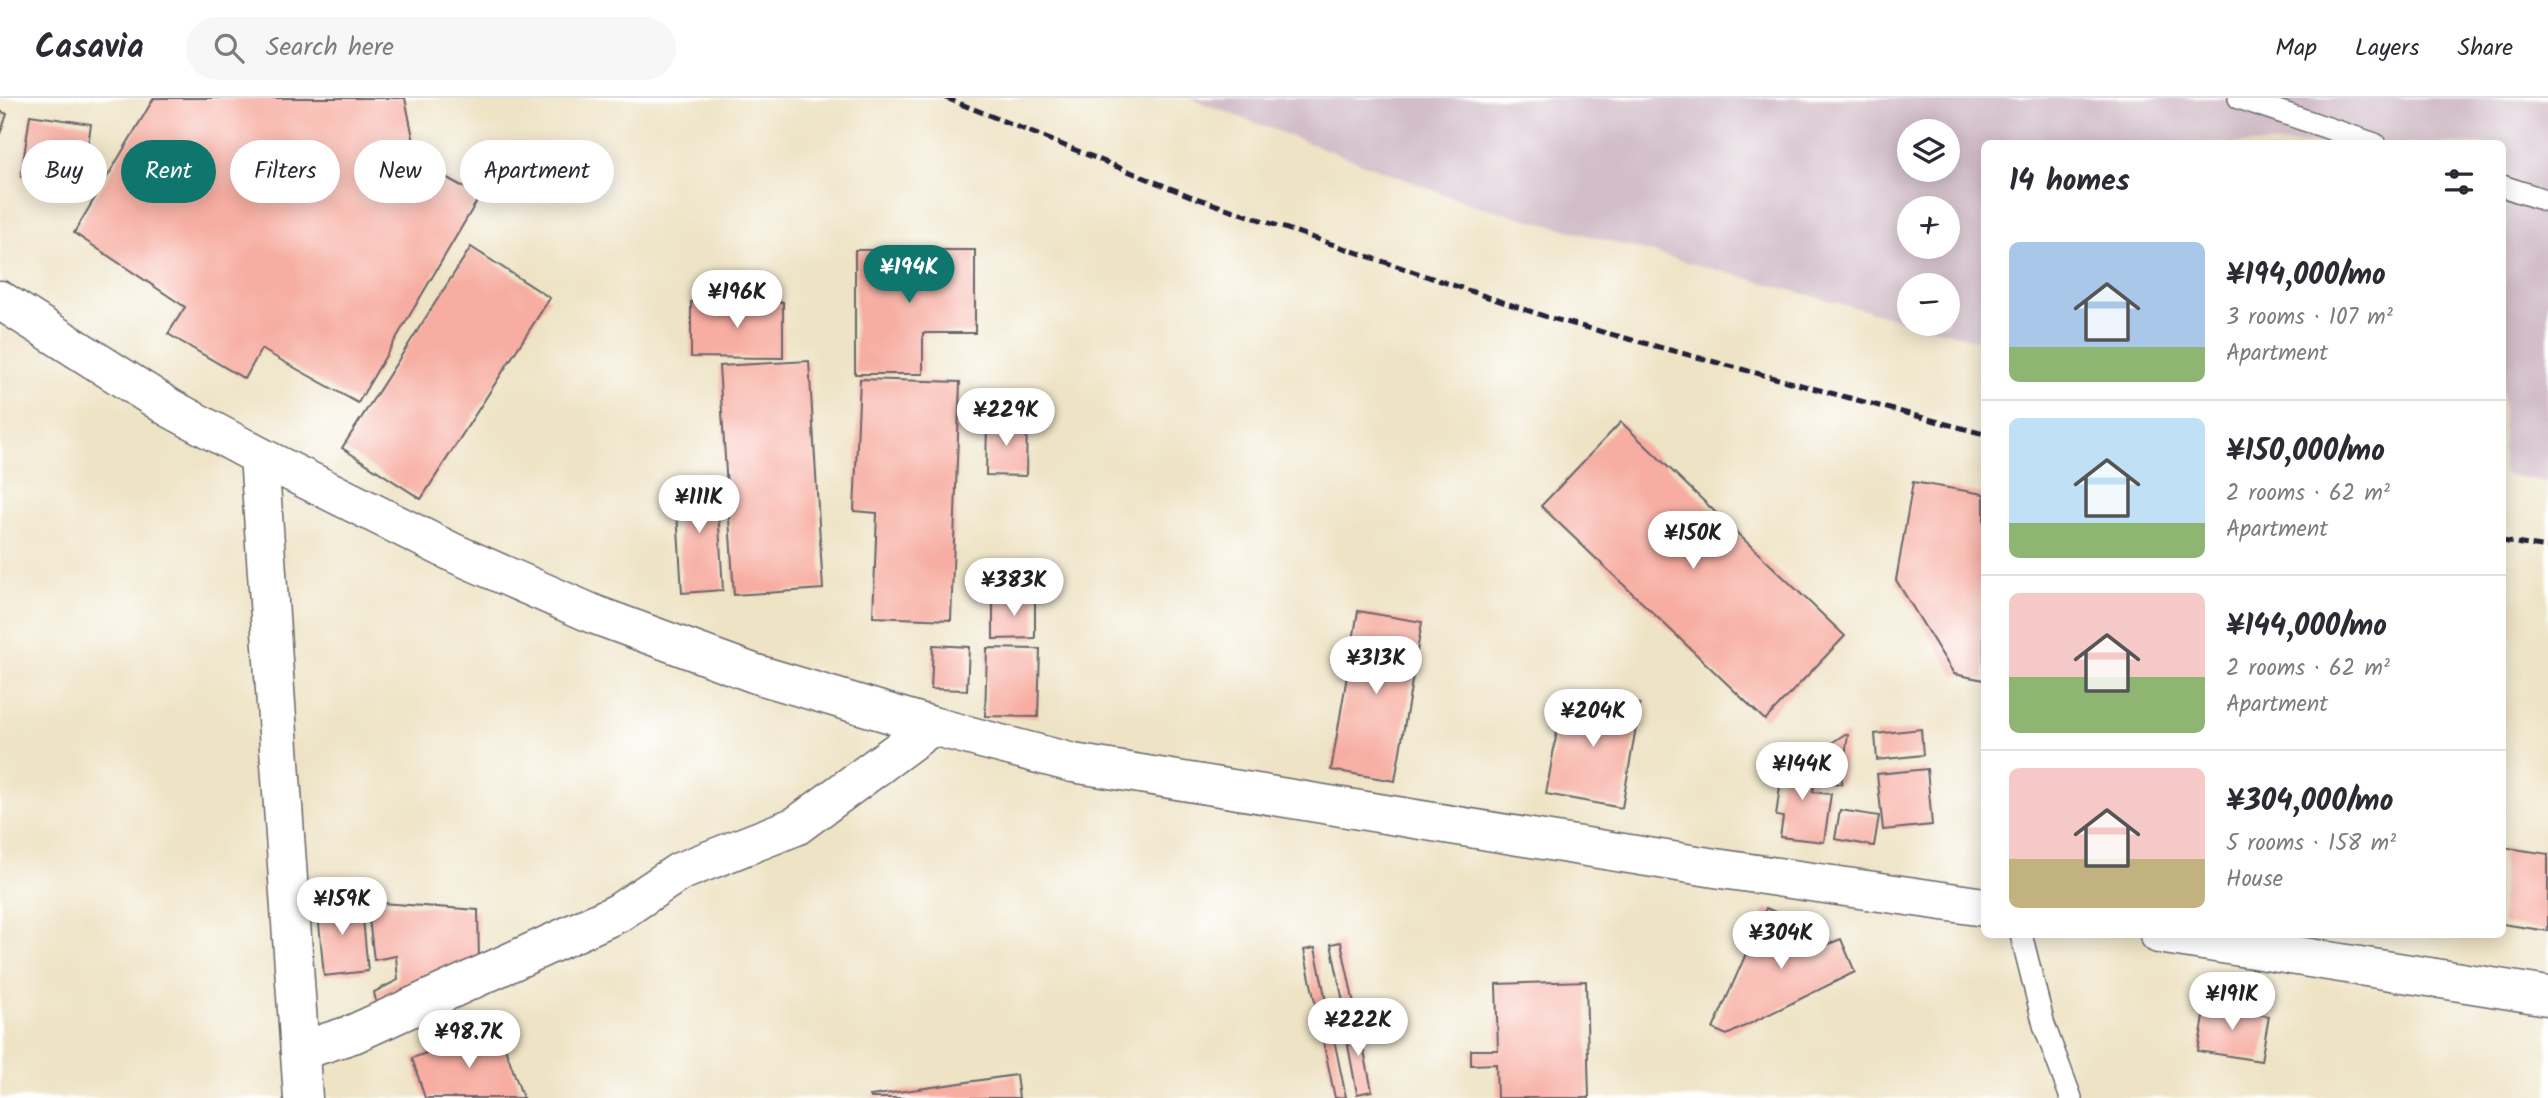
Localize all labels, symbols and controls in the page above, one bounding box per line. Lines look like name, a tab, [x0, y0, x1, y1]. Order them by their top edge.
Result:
search box	[186, 17, 676, 80]
text: Casavia	[35, 22, 144, 75]
text: Search here	[266, 27, 394, 69]
icon: search	[210, 29, 248, 67]
text: Map	[2275, 29, 2317, 68]
text: Layers	[2355, 29, 2419, 68]
text: Share	[2457, 29, 2513, 68]
map controls	[1897, 119, 1960, 336]
button: layers	[1897, 119, 1960, 182]
chip: Buy	[21, 140, 107, 203]
chip: Rent	[121, 140, 216, 203]
chip: Filters	[230, 140, 340, 203]
chip: New	[354, 140, 446, 203]
chip: Apartment	[460, 140, 614, 203]
text: 14 homes	[2009, 158, 2130, 206]
icon: filters	[2440, 163, 2478, 201]
button: +	[1897, 196, 1960, 259]
pin: ¥194K	[860, 246, 958, 305]
text: ¥194K	[879, 250, 939, 286]
text: ¥194,000/mo	[2226, 252, 2386, 300]
icon: home	[2065, 270, 2149, 354]
pin: ¥196K	[688, 271, 786, 330]
button: −	[1897, 273, 1960, 336]
text: ¥196K	[707, 275, 767, 311]
text: 3 rooms · 107 m²	[2226, 300, 2393, 336]
text: Apartment	[2226, 336, 2328, 372]
pin: ¥229K	[957, 388, 1055, 448]
text: ¥229K	[973, 393, 1039, 429]
text: ¥150,000/mo	[2226, 428, 2385, 476]
icon: home	[2065, 446, 2149, 530]
pin: ¥111K	[650, 476, 748, 535]
text: 2 rooms · 62 m²	[2226, 476, 2390, 512]
text: ¥111K	[675, 480, 723, 516]
pin: ¥150K	[1644, 512, 1742, 571]
text: Apartment	[2226, 512, 2328, 548]
text: ¥150K	[1664, 516, 1722, 552]
pin: ¥383K	[965, 559, 1063, 618]
text: ¥383K	[981, 563, 1047, 599]
text: ¥144,000/mo	[2226, 603, 2387, 651]
icon: home	[2065, 621, 2149, 705]
pin: ¥313K	[1327, 636, 1425, 696]
text: ¥313K	[1346, 641, 1406, 677]
text: 2 rooms · 62 m²	[2226, 651, 2390, 687]
text: Apartment	[2226, 687, 2328, 723]
pin: ¥204K	[1544, 690, 1642, 749]
text: ¥204K	[1560, 694, 1626, 730]
pin: ¥144K	[1753, 742, 1851, 802]
text: ¥144K	[1772, 747, 1832, 783]
text: ¥304,000/mo	[2226, 778, 2393, 826]
icon: home	[2065, 796, 2149, 880]
text: 5 rooms · 158 m²	[2226, 826, 2396, 862]
text: House	[2226, 862, 2283, 898]
pin: ¥159K	[293, 878, 391, 937]
text: ¥159K	[313, 882, 371, 918]
pin: ¥304K	[1732, 912, 1830, 971]
text: ¥304K	[1749, 916, 1813, 952]
pin: ¥191K	[2183, 972, 2281, 1032]
text: ¥191K	[2205, 977, 2259, 1013]
pin: ¥222K	[1309, 998, 1407, 1058]
text: ¥222K	[1324, 1003, 1392, 1039]
pin: ¥98.7K	[412, 1010, 526, 1070]
text: ¥98.7K	[434, 1015, 504, 1051]

